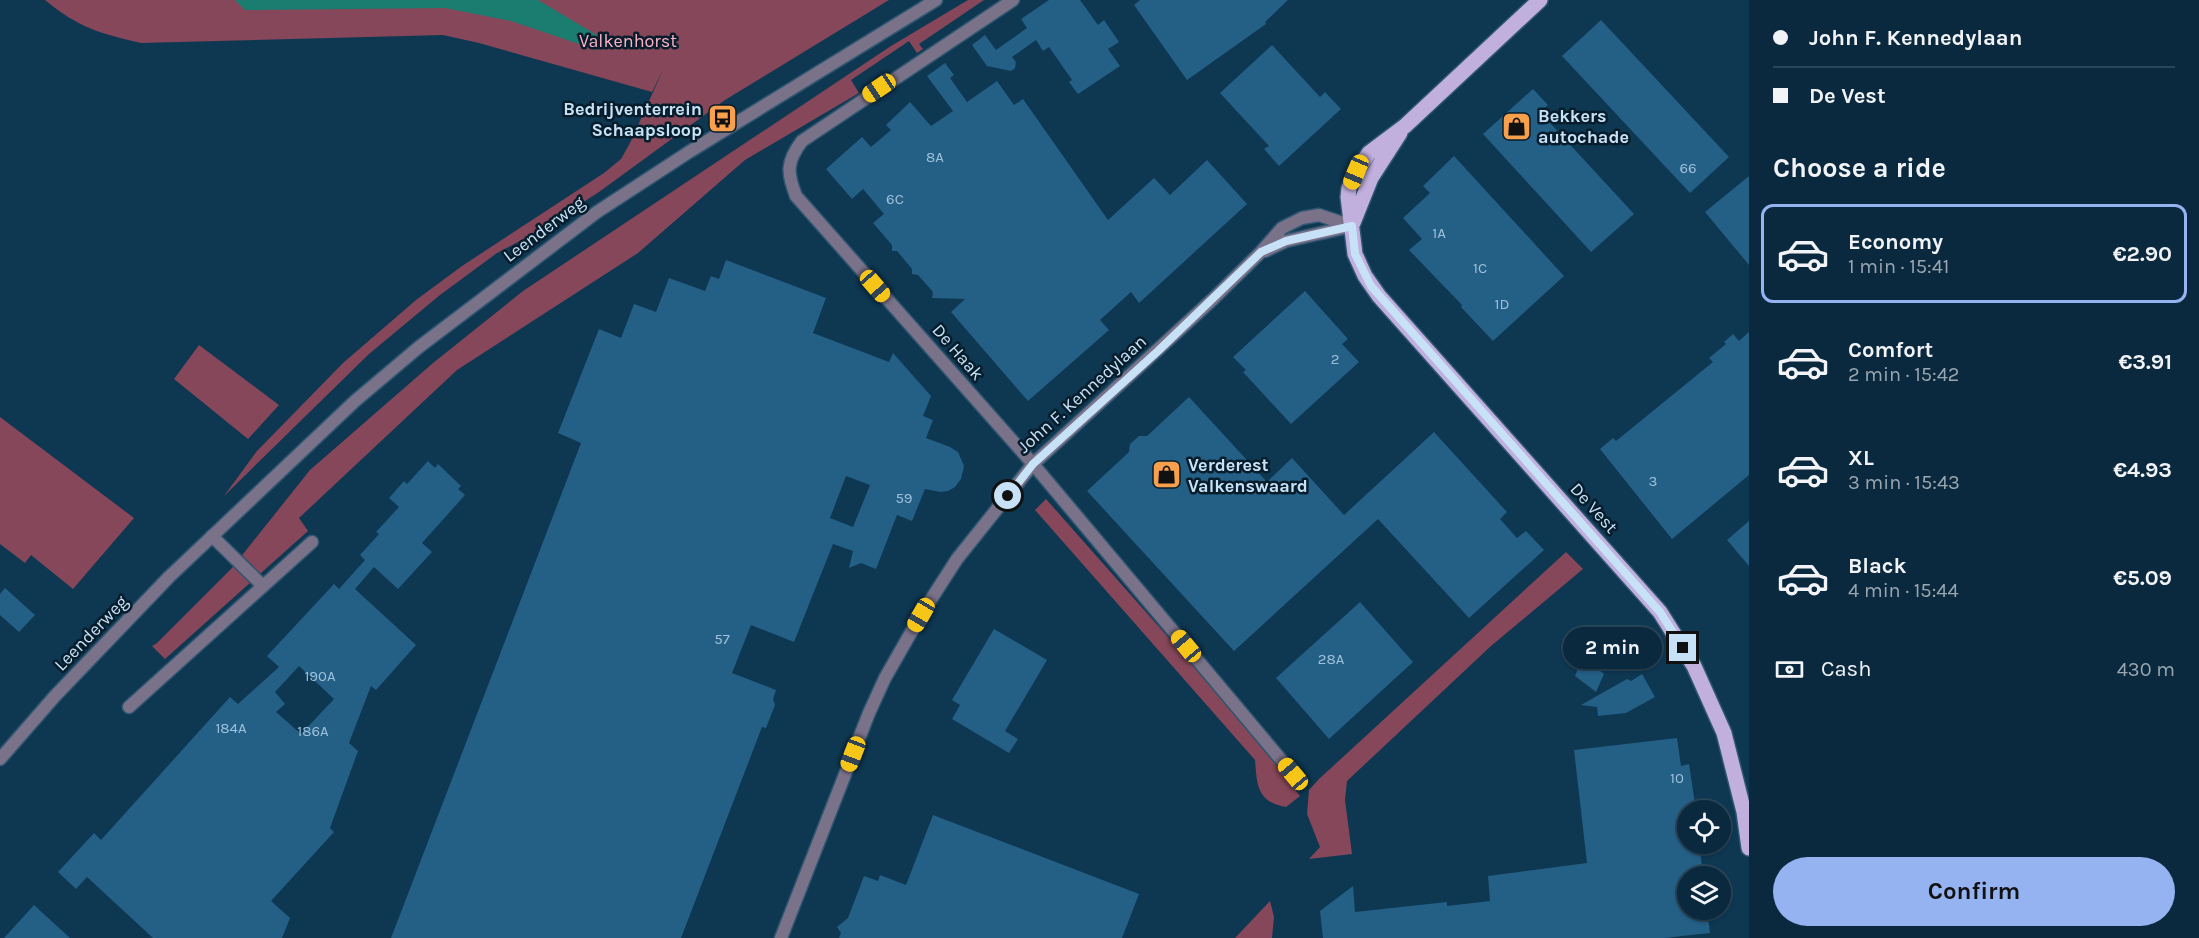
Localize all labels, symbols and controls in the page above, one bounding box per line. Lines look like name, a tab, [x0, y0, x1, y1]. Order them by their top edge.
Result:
text: John F. Kennedylaan	[1809, 25, 2022, 51]
park label: Valkenhorst	[579, 30, 677, 52]
car	[859, 70, 899, 106]
text: De Vest	[1809, 83, 1886, 109]
place label: Bedrijventerrein Schaapsloop	[563, 98, 702, 141]
bus stop icon: Bedrijventerrein Schaapsloop	[707, 103, 739, 135]
place label: Bekkers autochade	[1538, 105, 1629, 148]
shop icon: Bekkers autochade	[1501, 110, 1533, 142]
house number: 8A	[926, 148, 944, 166]
car	[1341, 152, 1371, 192]
text: Choose a ride	[1773, 152, 1946, 184]
house number: 66	[1679, 159, 1697, 177]
house number: 6C	[886, 190, 904, 208]
street label: Leenderweg	[499, 191, 589, 267]
house number: 1A	[1432, 224, 1446, 242]
icon: car	[1776, 227, 1830, 281]
text: Economy	[1848, 229, 1943, 255]
text: €2.90	[2113, 241, 2172, 267]
text: 1 min · 15:41	[1848, 255, 1949, 278]
house number: 1C	[1473, 259, 1487, 277]
car	[856, 267, 894, 305]
house number: 1D	[1495, 295, 1509, 313]
street label: De Haak	[928, 319, 988, 385]
street label: John F. Kennedylaan	[1013, 330, 1151, 458]
icon: car	[1776, 335, 1830, 389]
text: Comfort	[1848, 337, 1933, 363]
text: €3.91	[2118, 349, 2172, 375]
house number: 2	[1331, 350, 1339, 368]
text: 2 min · 15:42	[1848, 363, 1959, 386]
icon: car	[1776, 443, 1830, 497]
text: XL	[1848, 445, 1874, 471]
place label: Verderest Valkenswaard	[1188, 454, 1308, 497]
text: €4.93	[2113, 457, 2172, 483]
shop icon: Verderest Valkenswaard	[1151, 459, 1183, 491]
text: 3 min · 15:43	[1848, 471, 1960, 494]
house number: 3	[1649, 472, 1657, 490]
street label: De Vest	[1566, 478, 1623, 538]
route start	[994, 482, 1021, 509]
house number: 59	[895, 489, 913, 507]
icon: car	[1776, 551, 1830, 605]
text: Black	[1848, 553, 1907, 579]
text: €5.09	[2113, 565, 2172, 591]
text: 4 min · 15:44	[1848, 579, 1959, 602]
street label: Leenderweg	[50, 591, 132, 675]
car	[904, 595, 938, 635]
car	[1168, 626, 1204, 666]
callout: 2 min	[1563, 627, 1662, 669]
house number: 57	[714, 630, 730, 648]
route end	[1669, 634, 1696, 661]
text: 2 min	[1585, 636, 1640, 659]
house number: 28A	[1318, 650, 1345, 668]
icon: cash	[1773, 653, 1806, 686]
text: Cash	[1821, 656, 1871, 682]
text: 430 m	[2117, 658, 2175, 681]
house number: 190A	[304, 667, 336, 685]
house number: 184A	[215, 719, 247, 737]
house number: 186A	[297, 722, 329, 740]
car	[838, 734, 868, 774]
car	[1275, 754, 1311, 794]
house number: 10	[1670, 769, 1684, 787]
map controls	[1677, 800, 1731, 920]
button: locate	[1677, 800, 1731, 854]
button: Confirm	[1773, 857, 2175, 926]
button: layers	[1677, 866, 1731, 920]

